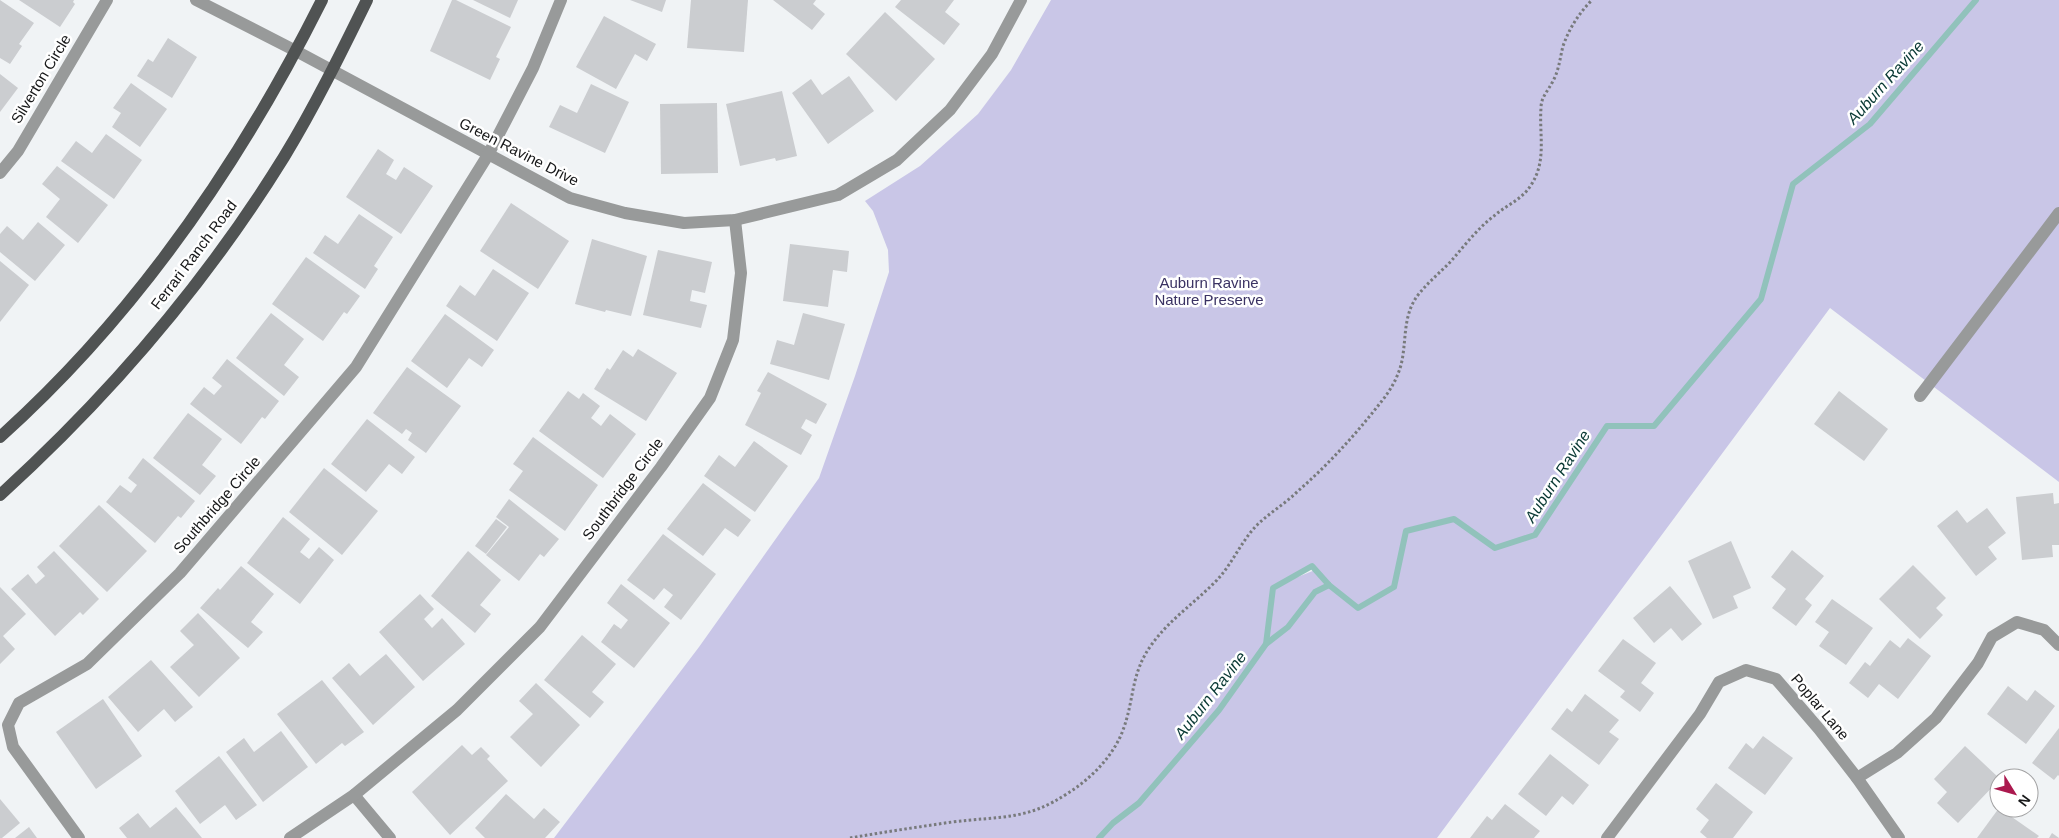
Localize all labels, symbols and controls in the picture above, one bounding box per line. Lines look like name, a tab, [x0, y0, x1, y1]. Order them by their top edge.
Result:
street label: Silverton Circle	[7, 31, 74, 126]
water label: Auburn Ravine	[1843, 37, 1927, 128]
street label: Green Ravine Drive	[457, 114, 582, 189]
street label: Ferrari Ranch Road	[147, 197, 240, 312]
park label: Auburn Ravine Nature Preserve	[1154, 274, 1264, 308]
water label: Auburn Ravine	[1521, 427, 1593, 526]
street label: Southbridge Circle	[579, 434, 667, 543]
street label: Southbridge Circle	[170, 453, 264, 557]
water label: Auburn Ravine	[1170, 648, 1250, 743]
street label: Poplar Lane	[1788, 670, 1853, 743]
north arrow	[1989, 768, 2039, 818]
text: N	[2015, 792, 2034, 810]

